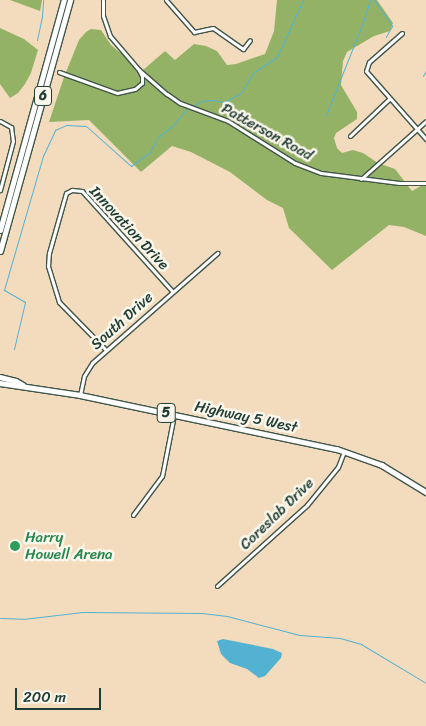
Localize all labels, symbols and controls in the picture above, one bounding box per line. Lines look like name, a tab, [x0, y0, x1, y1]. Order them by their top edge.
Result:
road number: 6	[33, 84, 53, 108]
street label: Patterson Road	[218, 100, 316, 164]
street label: Innovation Drive	[85, 182, 173, 274]
street label: South Drive	[87, 288, 157, 354]
street label: Highway 5 West	[192, 397, 300, 437]
road number: 5	[156, 402, 176, 424]
street label: Coreslab Drive	[236, 474, 318, 554]
place label: Harry Howell Arena	[25, 528, 113, 563]
marker: Harry Howell Arena	[9, 540, 21, 552]
scale bar	[18, 678, 104, 710]
text: 200 m	[23, 684, 66, 710]

